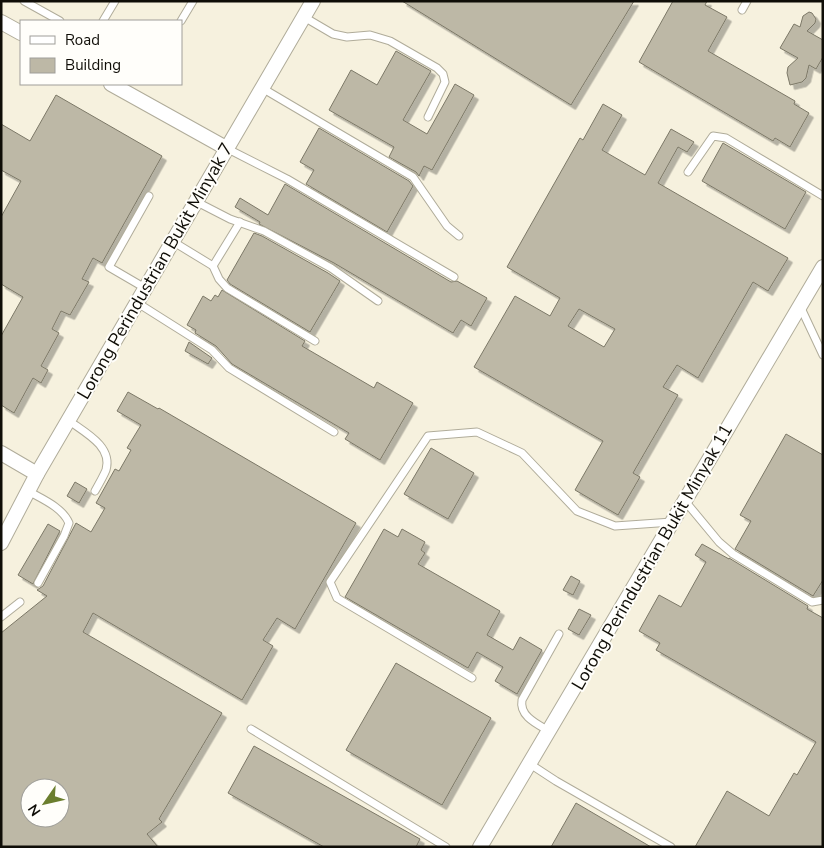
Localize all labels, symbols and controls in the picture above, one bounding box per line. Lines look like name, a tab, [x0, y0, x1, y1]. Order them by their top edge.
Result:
legend	[20, 20, 182, 85]
text: Road	[65, 30, 100, 50]
text: Building	[65, 55, 121, 75]
street label: Lorong Perindustrian Bukit Minyak 7	[72, 138, 238, 404]
street label: Lorong Perindustrian Bukit Minyak 11	[566, 420, 738, 694]
north arrow	[20, 778, 70, 828]
text: N	[24, 800, 45, 820]

